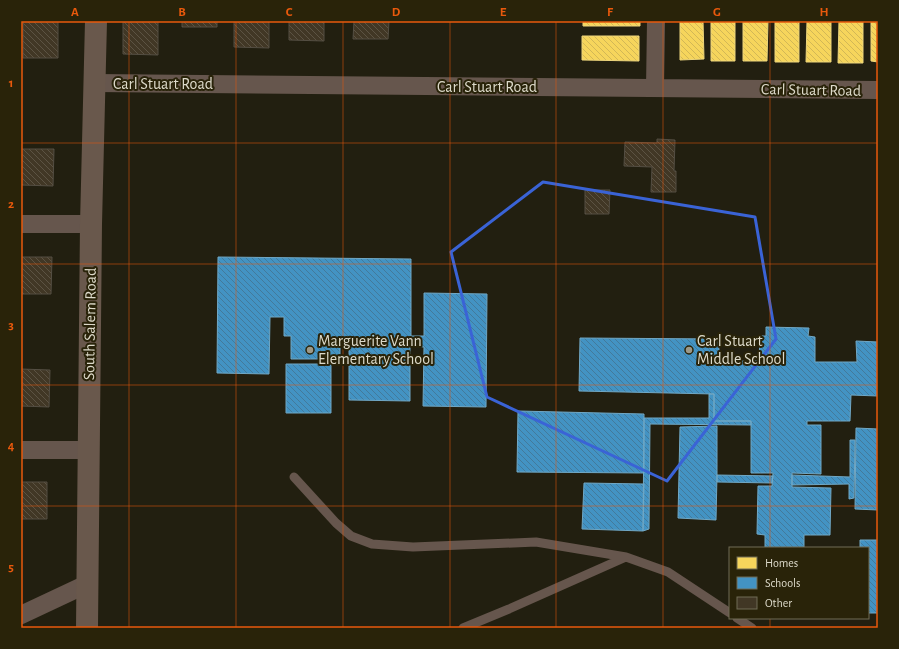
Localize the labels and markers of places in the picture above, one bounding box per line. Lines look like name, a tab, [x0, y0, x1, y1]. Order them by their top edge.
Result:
place label: Marguerite Vann Elementary School	[318, 333, 434, 368]
place label: Carl Stuart Middle School	[697, 333, 785, 367]
marker: Marguerite Vann Elementary School	[305, 345, 315, 355]
marker: Carl Stuart Middle School	[684, 345, 694, 355]

